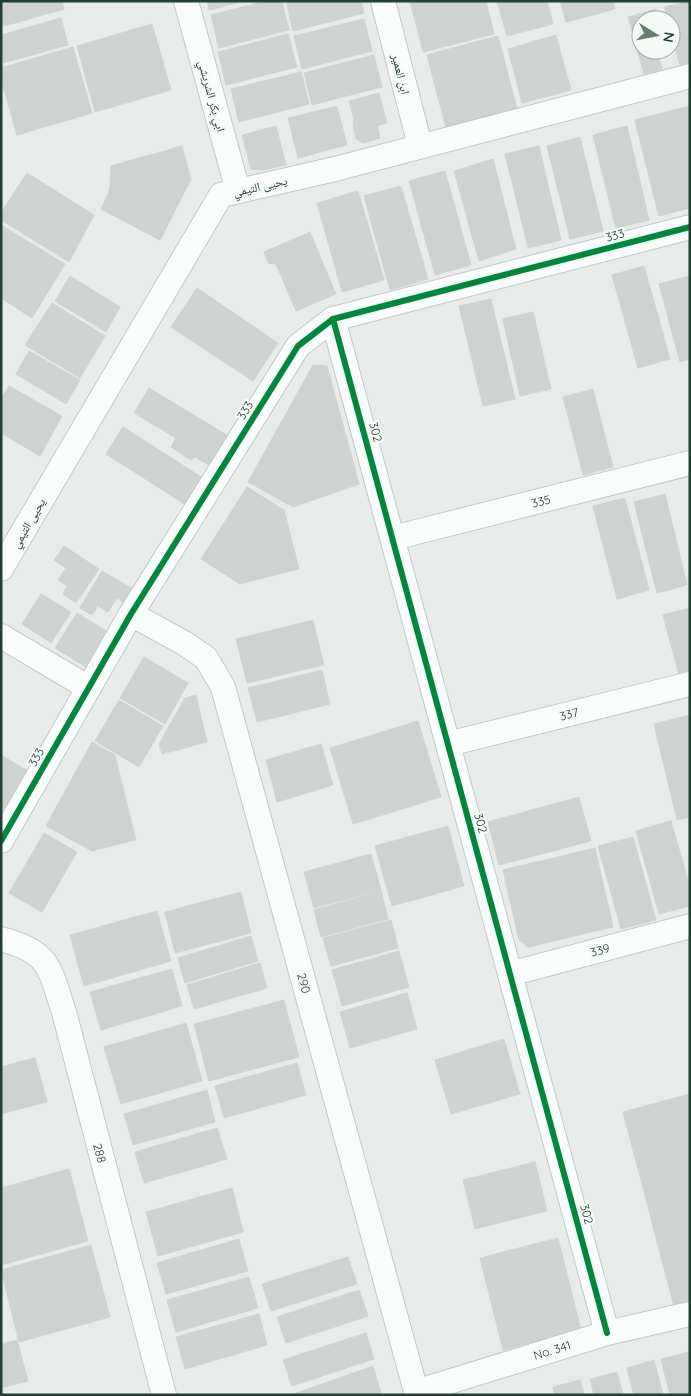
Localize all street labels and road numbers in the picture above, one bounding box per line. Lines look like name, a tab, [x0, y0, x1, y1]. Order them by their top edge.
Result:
street label: ابن العمير	[388, 51, 413, 96]
street label: ابي بكر الشريشي	[192, 59, 229, 134]
street label: يحيى التيمي	[231, 172, 290, 202]
street label: 333	[604, 225, 626, 245]
street label: 333	[234, 398, 256, 422]
street label: 302	[366, 420, 386, 444]
street label: 335	[530, 491, 552, 511]
street label: يحيى التيمي	[8, 495, 51, 552]
street label: 337	[558, 704, 580, 724]
street label: 333	[25, 745, 47, 769]
street label: 302	[471, 811, 491, 835]
street label: 339	[589, 940, 612, 960]
street label: 290	[294, 971, 314, 995]
street label: 288	[90, 1142, 110, 1164]
street label: 302	[577, 1202, 597, 1226]
street label: No. 341	[531, 1337, 573, 1363]

